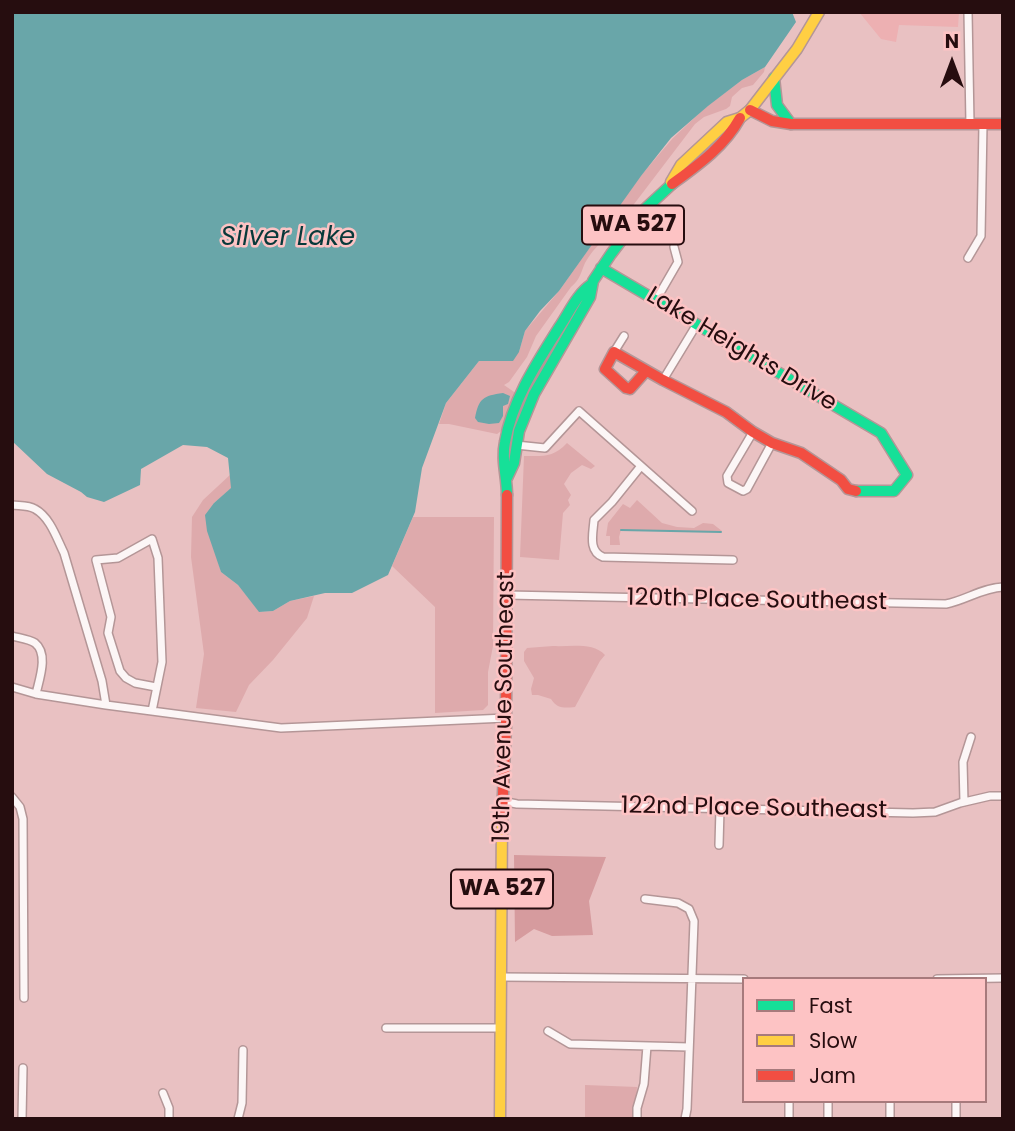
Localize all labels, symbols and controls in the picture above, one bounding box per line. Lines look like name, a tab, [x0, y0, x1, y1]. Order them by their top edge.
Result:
north arrow	[917, 28, 987, 98]
text: N	[945, 28, 959, 55]
road number: WA 527	[582, 206, 684, 244]
water label: Silver Lake	[221, 222, 355, 254]
street label: Lake Heights Drive	[641, 282, 841, 418]
street label: 19th Avenue Southeast	[488, 571, 522, 843]
street label: 120th Place Southeast	[627, 584, 887, 618]
street label: 122nd Place Southeast	[621, 792, 887, 826]
road number: WA 527	[451, 870, 553, 908]
legend	[742, 977, 987, 1103]
text: Fast	[809, 991, 852, 1020]
text: Slow	[809, 1026, 857, 1055]
text: Jam	[809, 1061, 856, 1090]

